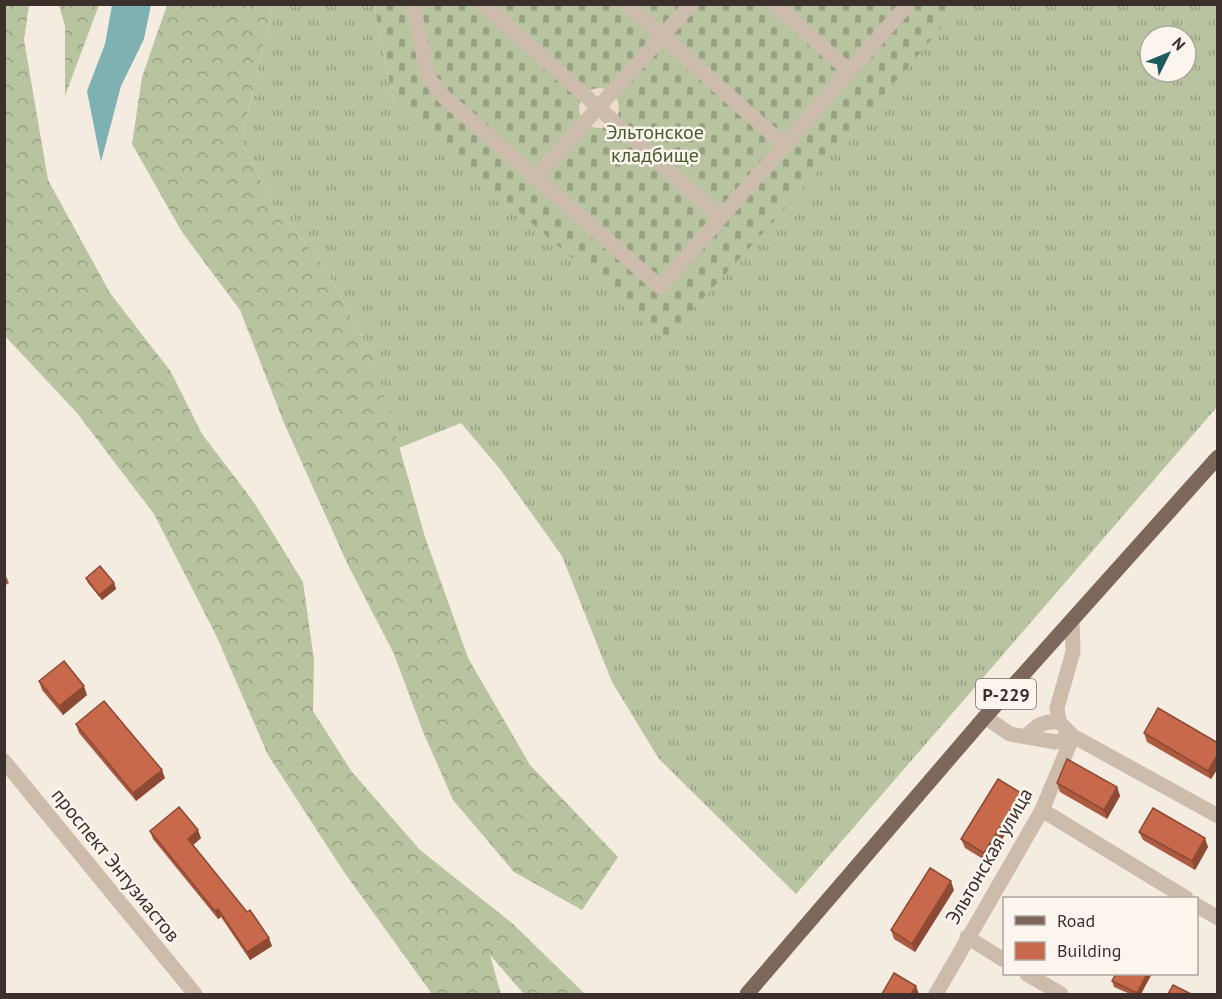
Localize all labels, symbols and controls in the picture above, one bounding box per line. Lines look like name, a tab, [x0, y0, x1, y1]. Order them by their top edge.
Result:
north arrow	[1138, 24, 1198, 84]
text: N	[1168, 33, 1190, 54]
park label: Эльтонское кладбище	[606, 119, 704, 168]
road number: Р-229	[976, 679, 1036, 709]
street label: проспект Энтузиастов	[46, 783, 186, 947]
street label: Эльтонская улица	[940, 783, 1038, 929]
legend	[1003, 897, 1198, 975]
text: Road	[1057, 909, 1095, 932]
text: Building	[1057, 939, 1121, 962]

